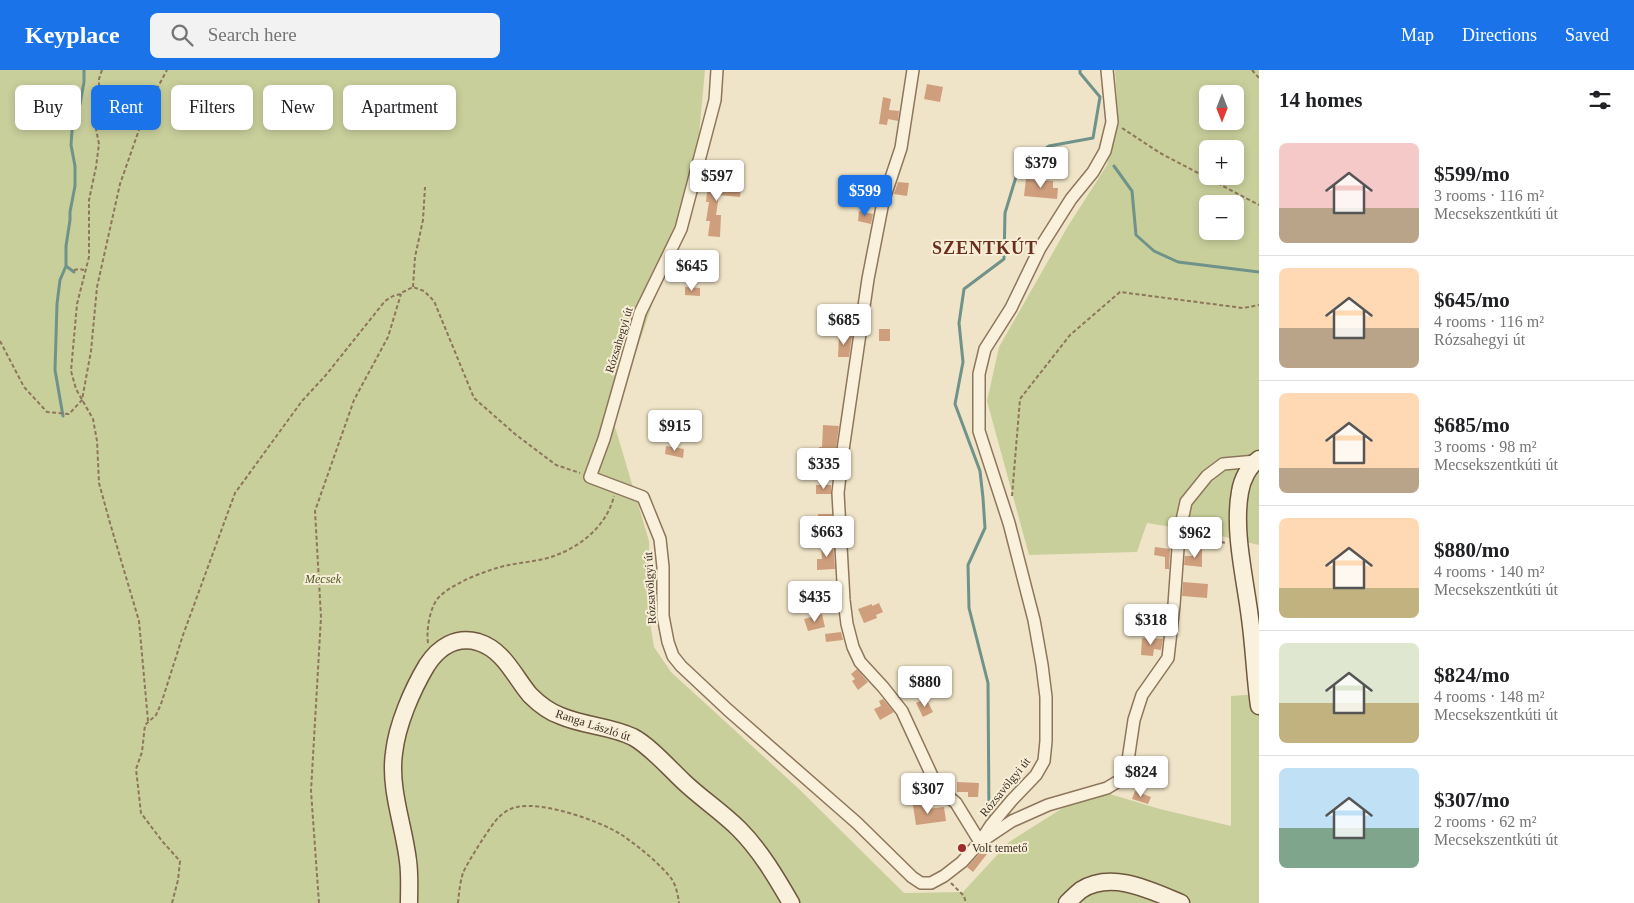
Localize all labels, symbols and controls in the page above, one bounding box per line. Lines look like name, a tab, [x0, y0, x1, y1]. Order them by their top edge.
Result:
search box	[150, 13, 500, 58]
icon: search	[168, 21, 196, 49]
text: Keyplace	[25, 22, 120, 48]
text: Search here	[208, 24, 297, 45]
text: Map	[1401, 25, 1434, 45]
text: Directions	[1462, 25, 1537, 45]
text: Saved	[1565, 25, 1609, 45]
chip: Buy	[15, 85, 81, 130]
chip: Rent	[91, 85, 161, 130]
chip: Filters	[171, 85, 253, 130]
chip: New	[263, 85, 333, 130]
chip: Apartment	[343, 85, 456, 130]
north arrow	[1199, 85, 1244, 130]
map controls	[1199, 85, 1244, 240]
icon: filters	[1586, 86, 1614, 114]
text: 14 homes	[1279, 88, 1362, 112]
button: +	[1199, 140, 1244, 185]
pin: $379	[1011, 146, 1071, 189]
text: $379	[1025, 154, 1057, 171]
pin: $597	[687, 160, 747, 202]
text: $599/mo	[1434, 162, 1510, 186]
icon: home	[1319, 163, 1379, 223]
text: $597	[701, 167, 733, 184]
pin: $599	[835, 174, 895, 217]
text: $599	[849, 182, 881, 199]
text: 3 rooms · 116 m²	[1434, 187, 1544, 204]
button: −	[1199, 195, 1244, 240]
text: Mecsekszentkúti út	[1434, 205, 1558, 222]
district label: SZENTKÚT	[932, 237, 1038, 258]
pin: $645	[662, 250, 722, 292]
text: $645	[676, 257, 708, 274]
icon: home	[1319, 288, 1379, 348]
text: $645/mo	[1434, 288, 1510, 312]
pin: $685	[814, 304, 874, 346]
street label: Rózsahegyi út	[602, 305, 636, 375]
text: $685	[828, 311, 860, 328]
text: 4 rooms · 116 m²	[1434, 313, 1544, 330]
text: Rózsahegyi út	[1434, 331, 1525, 348]
pin: $915	[645, 410, 705, 452]
icon: home	[1319, 413, 1379, 473]
text: $685/mo	[1434, 413, 1510, 437]
text: $915	[659, 417, 691, 434]
text: 3 rooms · 98 m²	[1434, 438, 1537, 455]
pin: $335	[794, 448, 854, 490]
text: $335	[808, 455, 840, 472]
text: Mecsekszentkúti út	[1434, 456, 1558, 473]
pin: $663	[797, 516, 857, 558]
pin: $962	[1165, 516, 1225, 559]
text: $663	[811, 523, 843, 540]
text: $962	[1179, 524, 1211, 541]
icon: home	[1319, 538, 1379, 598]
text: $880/mo	[1434, 538, 1510, 562]
street label: Rózsavölgyi út	[641, 551, 659, 624]
text: 4 rooms · 140 m²	[1434, 563, 1545, 580]
park label: Mecsek	[304, 572, 342, 586]
pin: $435	[785, 580, 845, 623]
text: Mecsekszentkúti út	[1434, 581, 1558, 598]
text: $435	[799, 588, 831, 605]
pin: $318	[1121, 604, 1181, 646]
text: $318	[1135, 611, 1167, 628]
icon: home	[1319, 663, 1379, 723]
text: $824/mo	[1434, 663, 1510, 687]
pin: $880	[895, 666, 955, 708]
text: $880	[909, 673, 941, 690]
text: 4 rooms · 148 m²	[1434, 688, 1545, 705]
street label: Ranga László út	[554, 706, 633, 744]
text: Mecsekszentkúti út	[1434, 706, 1558, 723]
street label: Rózsavölgyi út	[977, 754, 1034, 820]
pin: $824	[1111, 756, 1171, 798]
text: $824	[1125, 763, 1157, 780]
pin: $307	[898, 772, 958, 815]
text: $307	[912, 780, 944, 797]
icon: home	[1319, 788, 1379, 848]
text: $307/mo	[1434, 788, 1510, 812]
text: 2 rooms · 62 m²	[1434, 813, 1537, 830]
text: Mecsekszentkúti út	[1434, 831, 1558, 848]
place label: Volt temető	[972, 841, 1027, 855]
marker: Volt temető	[956, 842, 968, 854]

